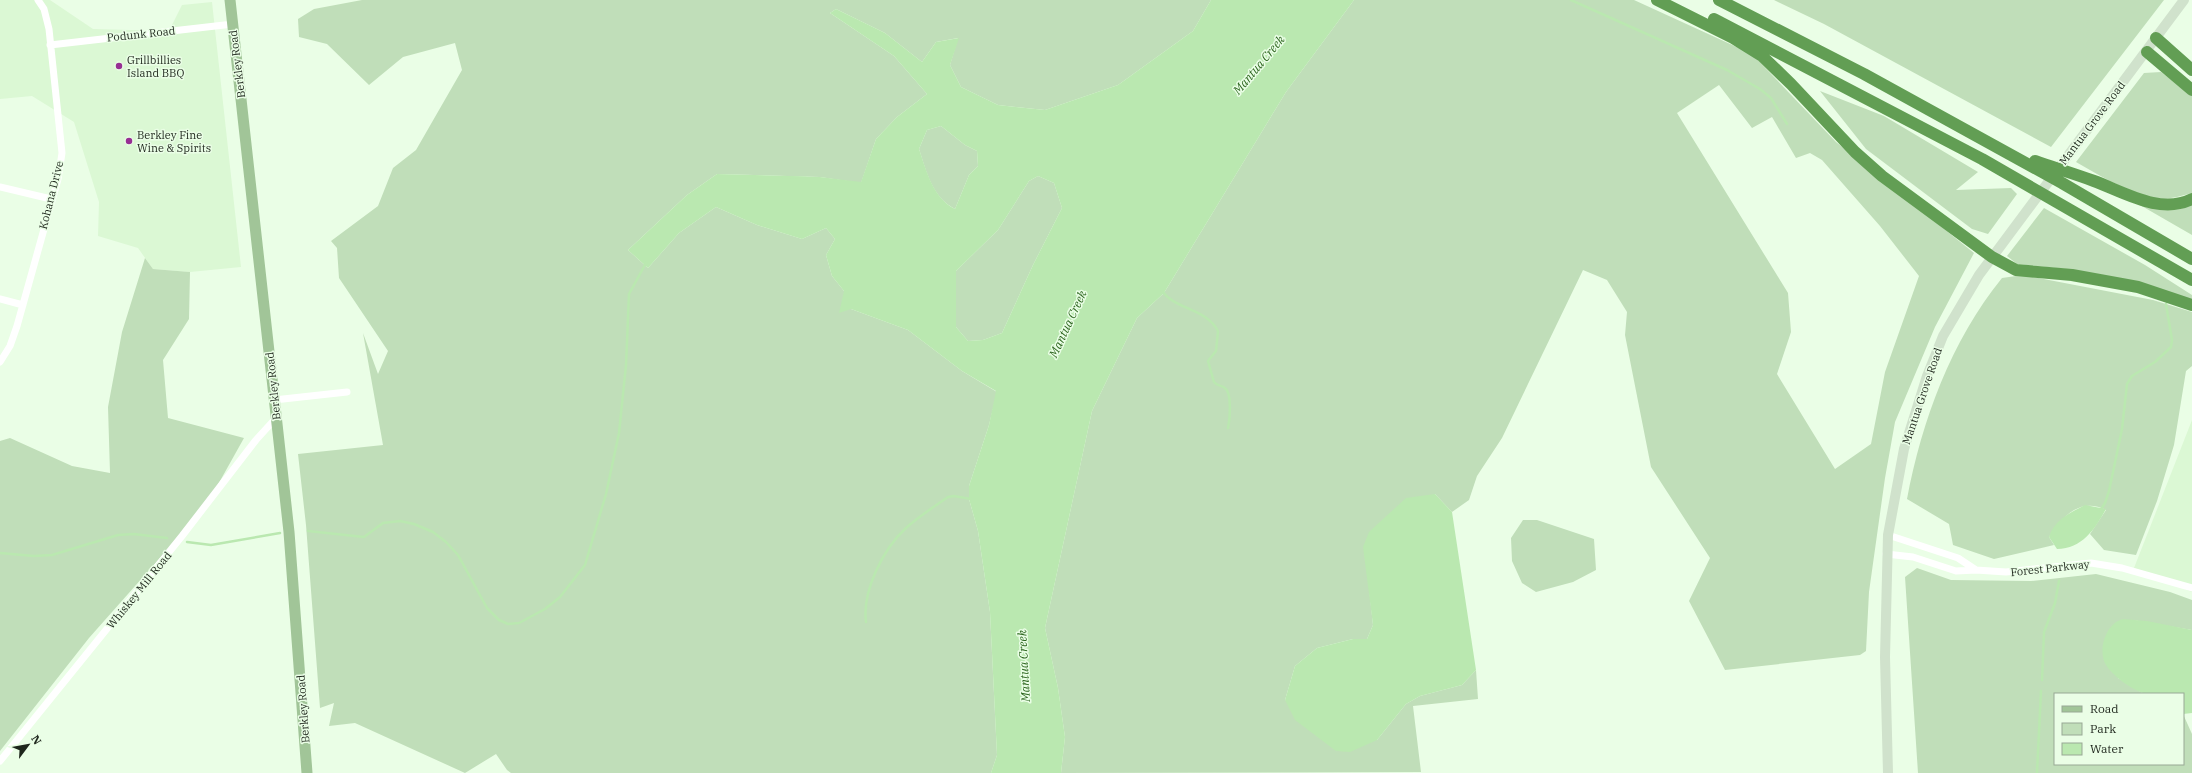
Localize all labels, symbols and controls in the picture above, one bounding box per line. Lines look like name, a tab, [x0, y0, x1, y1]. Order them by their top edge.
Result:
street label: Podunk Road	[106, 23, 176, 45]
street label: Berkley Road	[226, 29, 248, 99]
water label: Mantua Creek	[1229, 32, 1288, 98]
place label: Grillbillies Island BBQ	[127, 53, 184, 80]
marker: Grillbillies Island BBQ	[114, 61, 124, 71]
street label: Mantua Grove Road	[2056, 78, 2128, 168]
place label: Berkley Fine Wine & Spirits	[137, 128, 211, 155]
marker: Berkley Fine Wine & Spirits	[124, 136, 134, 146]
street label: Kohana Drive	[36, 159, 66, 231]
water label: Mantua Creek	[1045, 287, 1090, 361]
street label: Mantua Grove Road	[1899, 346, 1945, 446]
street label: Berkley Road	[262, 351, 284, 421]
street label: Whiskey Mill Road	[104, 548, 175, 631]
street label: Forest Parkway	[2010, 557, 2090, 579]
water label: Mantua Creek	[1014, 629, 1033, 703]
street label: Berkley Road	[294, 674, 312, 744]
legend	[2054, 693, 2184, 765]
text: Road	[2090, 701, 2119, 716]
text: Park	[2090, 721, 2116, 736]
north arrow	[8, 725, 48, 765]
text: N	[28, 732, 45, 747]
text: Water	[2090, 741, 2124, 756]

